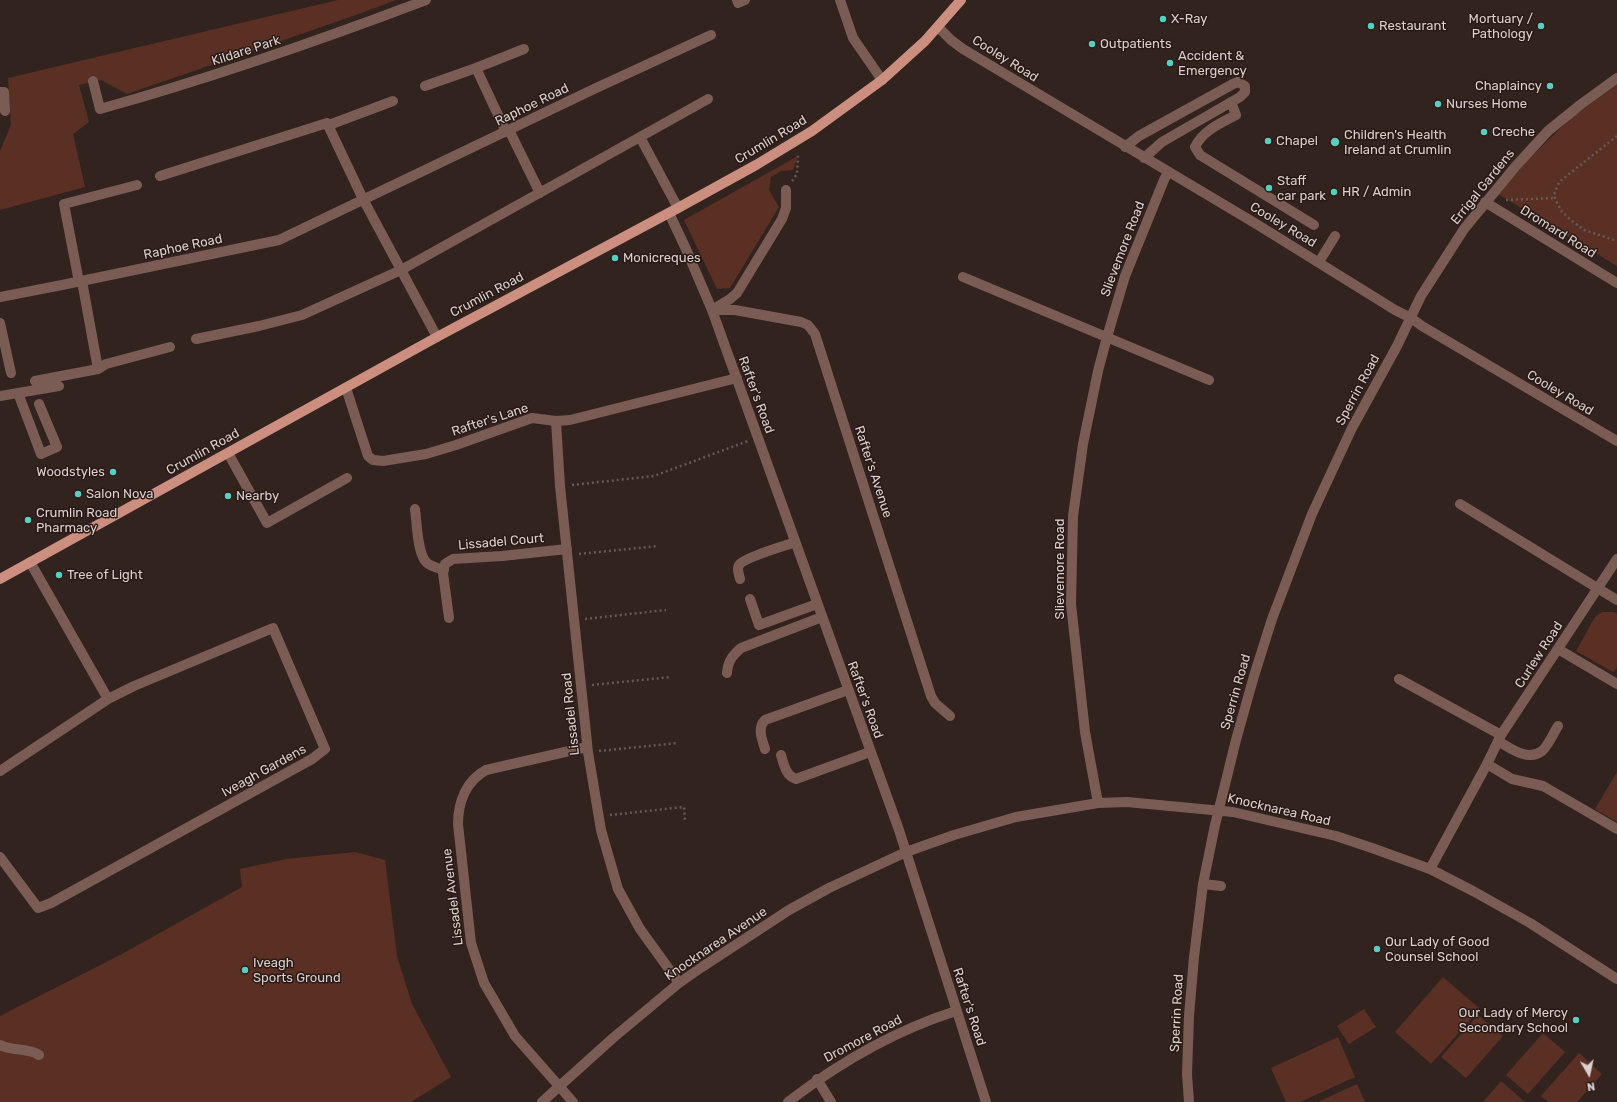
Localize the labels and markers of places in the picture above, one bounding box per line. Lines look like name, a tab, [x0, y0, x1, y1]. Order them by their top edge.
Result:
place label: X-Ray	[1171, 11, 1208, 27]
place label: Mortuary / Pathology	[1469, 11, 1533, 42]
marker: X-Ray	[1158, 14, 1168, 24]
place label: Restaurant	[1379, 18, 1446, 34]
marker: Restaurant	[1366, 21, 1376, 31]
marker: Mortuary / Pathology	[1536, 21, 1546, 31]
place label: Outpatients	[1100, 36, 1172, 52]
marker: Outpatients	[1087, 39, 1097, 49]
place label: Accident & Emergency	[1178, 48, 1247, 79]
marker: Accident & Emergency	[1165, 58, 1175, 68]
place label: Chaplaincy	[1475, 78, 1542, 94]
marker: Chaplaincy	[1545, 81, 1555, 91]
place label: Nurses Home	[1446, 96, 1527, 112]
marker: Nurses Home	[1433, 99, 1443, 109]
place label: Creche	[1492, 124, 1535, 140]
place label: Children's Health Ireland at Crumlin	[1344, 127, 1451, 158]
marker: Creche	[1479, 127, 1489, 137]
place label: Chapel	[1276, 133, 1318, 149]
marker: Chapel	[1263, 136, 1273, 146]
marker: Children's Health Ireland at Crumlin	[1329, 136, 1341, 148]
place label: Staff car park	[1277, 173, 1326, 204]
marker: Staff car park	[1264, 183, 1274, 193]
place label: HR / Admin	[1342, 184, 1411, 200]
marker: HR / Admin	[1329, 187, 1339, 197]
place label: Monicreques	[623, 250, 701, 266]
marker: Monicreques	[610, 253, 620, 263]
place label: Woodstyles	[36, 464, 105, 480]
marker: Woodstyles	[108, 467, 118, 477]
place label: Salon Nova	[86, 486, 153, 502]
place label: Nearby	[236, 488, 279, 504]
marker: Salon Nova	[73, 489, 83, 499]
marker: Nearby	[223, 491, 233, 501]
place label: Crumlin Road Pharmacy	[36, 505, 117, 536]
marker: Crumlin Road Pharmacy	[23, 515, 33, 525]
place label: Tree of Light	[67, 567, 143, 583]
marker: Tree of Light	[54, 570, 64, 580]
place label: Our Lady of Good Counsel School	[1385, 934, 1489, 965]
marker: Our Lady of Good Counsel School	[1372, 944, 1382, 954]
place label: Iveagh Sports Ground	[253, 955, 341, 986]
marker: Iveagh Sports Ground	[240, 965, 250, 975]
place label: Our Lady of Mercy Secondary School	[1459, 1005, 1568, 1036]
marker: Our Lady of Mercy Secondary School	[1571, 1015, 1581, 1025]

